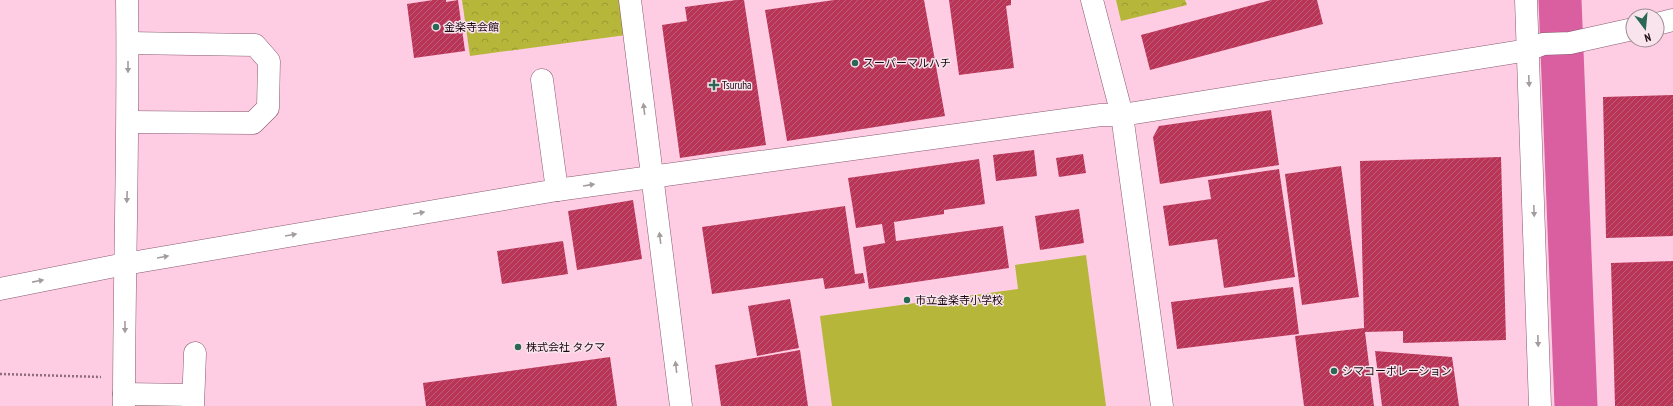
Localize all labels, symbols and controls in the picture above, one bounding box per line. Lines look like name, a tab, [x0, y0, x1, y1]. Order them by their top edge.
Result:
north arrow	[1625, 8, 1665, 48]
place label: 金楽寺会館	[444, 20, 499, 34]
marker: 金楽寺会館	[431, 22, 441, 32]
text: N	[1643, 30, 1653, 45]
place label: スーパーマルハチ	[863, 56, 951, 70]
marker: スーパーマルハチ	[850, 58, 860, 68]
one-way arrow	[125, 61, 131, 74]
one-way arrow	[1526, 75, 1533, 87]
place label: Tsuruha	[722, 78, 752, 92]
marker: Tsuruha	[709, 80, 719, 90]
one-way arrow	[641, 103, 647, 115]
one-way arrow	[583, 182, 595, 188]
one-way arrow	[123, 191, 130, 203]
one-way arrow	[1531, 205, 1537, 218]
one-way arrow	[413, 210, 426, 216]
one-way arrow	[285, 232, 297, 238]
one-way arrow	[657, 232, 663, 244]
one-way arrow	[157, 254, 169, 260]
one-way arrow	[32, 278, 44, 284]
place label: 市立金楽寺小学校	[915, 293, 1003, 307]
marker: 市立金楽寺小学校	[902, 295, 912, 305]
one-way arrow	[121, 321, 128, 333]
one-way arrow	[1535, 335, 1541, 348]
place label: 株式会社 タクマ	[526, 340, 605, 354]
marker: 株式会社 タクマ	[513, 342, 523, 352]
one-way arrow	[673, 361, 680, 373]
place label: シマコーポレーション	[1342, 364, 1452, 378]
marker: シマコーポレーション	[1329, 366, 1339, 376]

